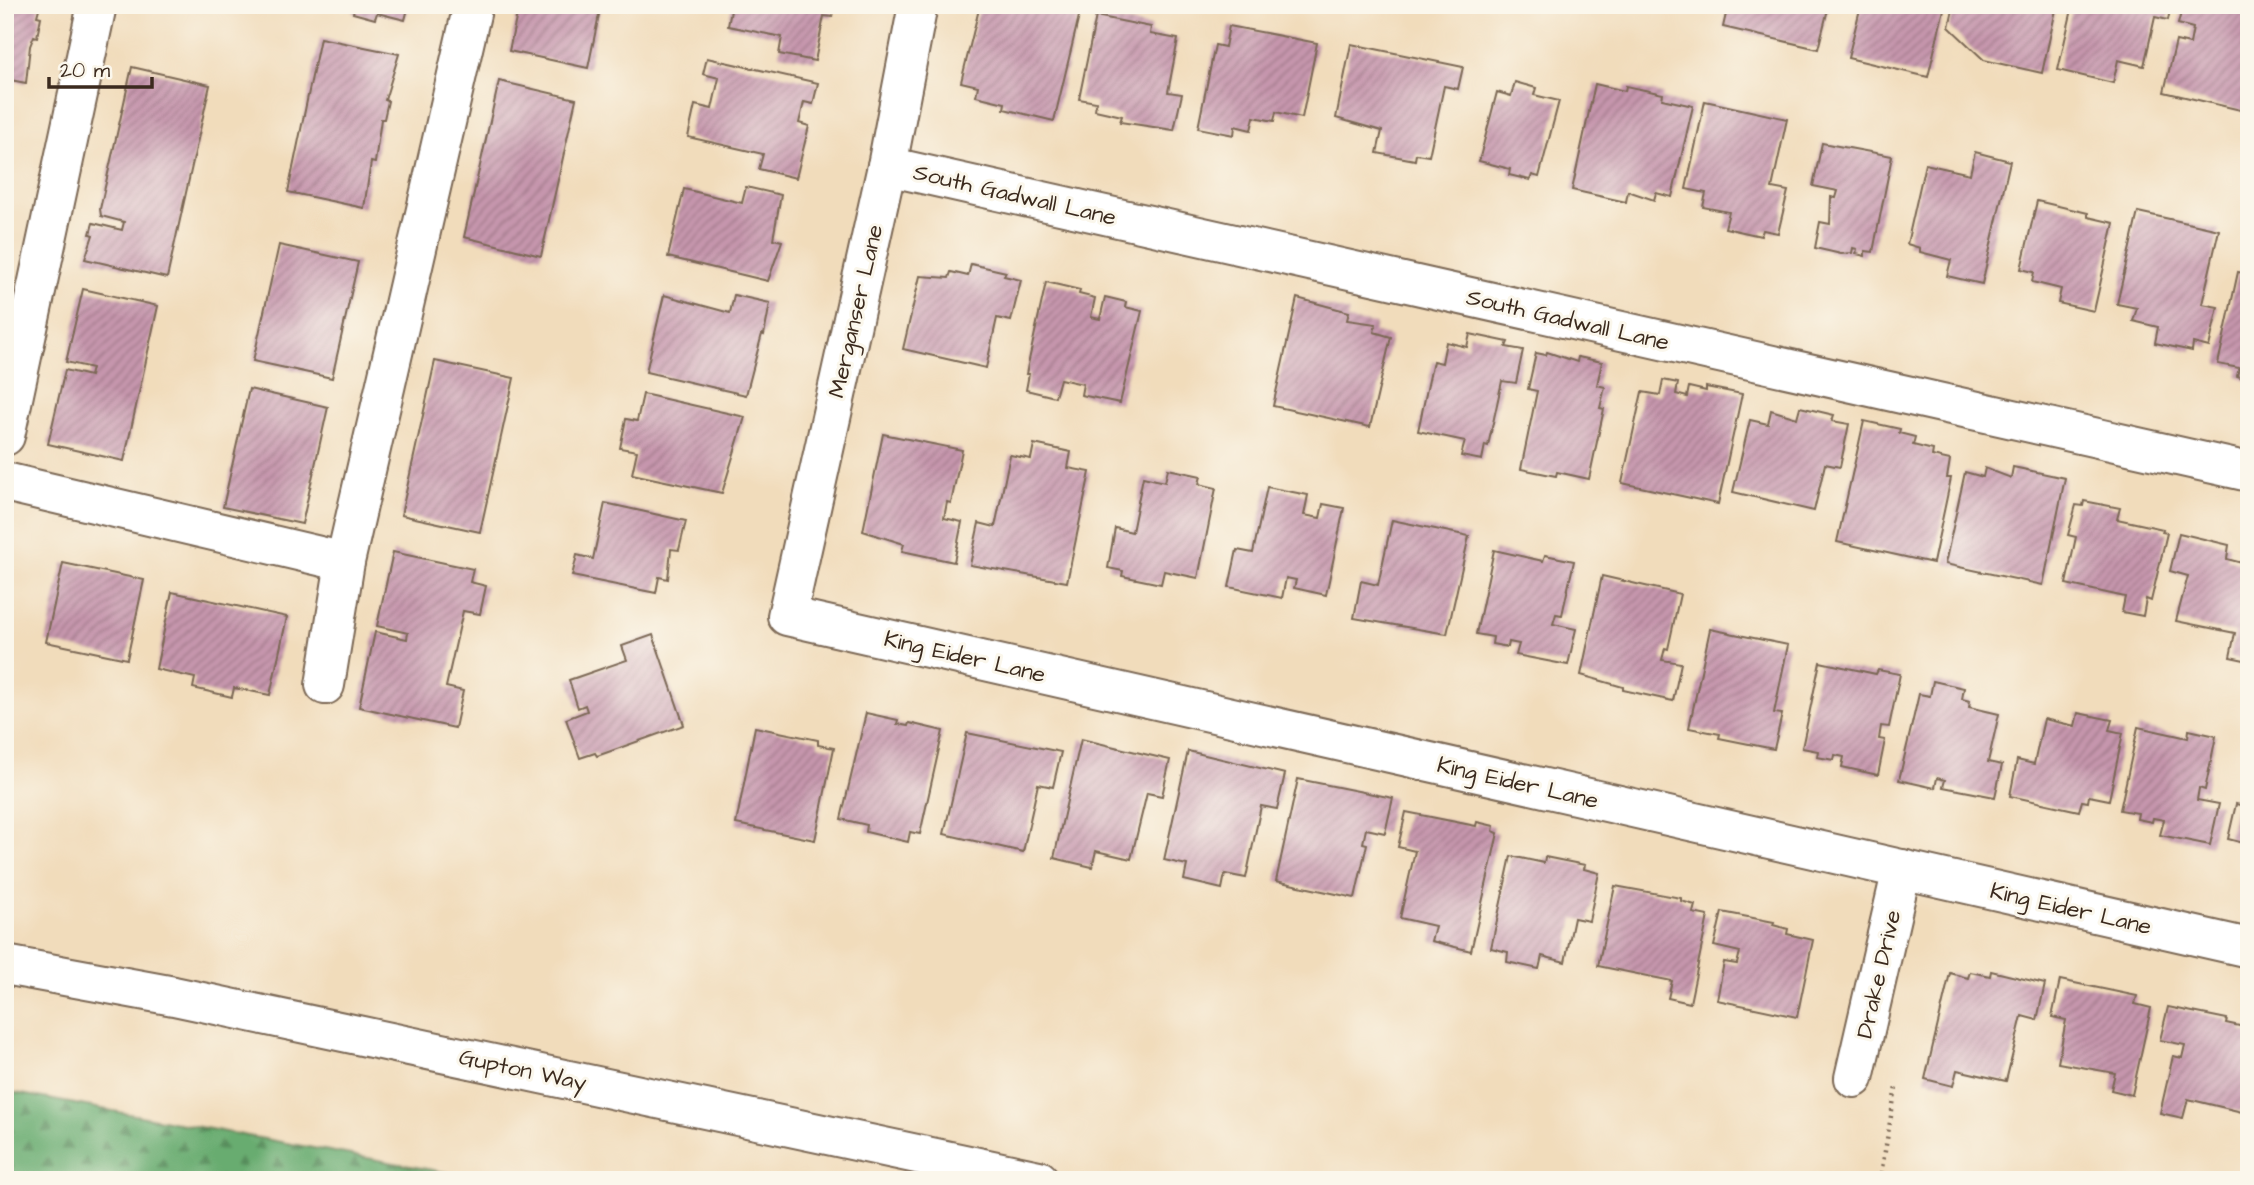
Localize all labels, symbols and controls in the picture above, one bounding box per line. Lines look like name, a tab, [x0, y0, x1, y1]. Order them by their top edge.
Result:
scale bar	[49, 46, 152, 90]
text: 20 m	[60, 56, 111, 85]
street label: South Gadwall Lane	[910, 156, 1119, 234]
street label: Merganser Lane	[821, 222, 892, 401]
street label: South Gadwall Lane	[1463, 281, 1672, 359]
street label: King Eider Lane	[881, 623, 1049, 692]
street label: King Eider Lane	[1434, 749, 1602, 818]
street label: King Eider Lane	[1987, 875, 2155, 944]
street label: Drake Drive	[1849, 907, 1909, 1041]
street label: Gupton Way	[456, 1041, 590, 1100]

